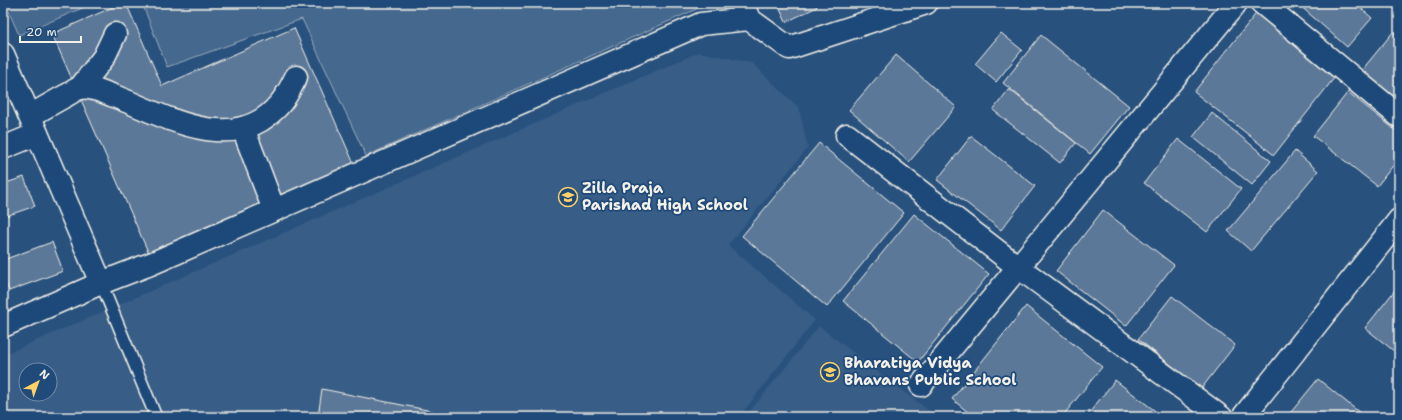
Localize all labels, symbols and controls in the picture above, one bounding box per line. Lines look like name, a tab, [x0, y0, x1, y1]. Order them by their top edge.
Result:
scale bar	[20, 18, 81, 44]
text: 20 m	[26, 24, 57, 40]
place label: Zilla Praja Parishad High School	[582, 178, 748, 215]
school or university icon: Zilla Praja Parishad High School	[557, 186, 579, 208]
place label: Bharatiya Vidya Bhavans Public School	[844, 353, 1017, 390]
school or university icon: Bharatiya Vidya Bhavans Public School	[819, 361, 841, 383]
north arrow	[18, 362, 58, 402]
text: N	[36, 366, 53, 384]

